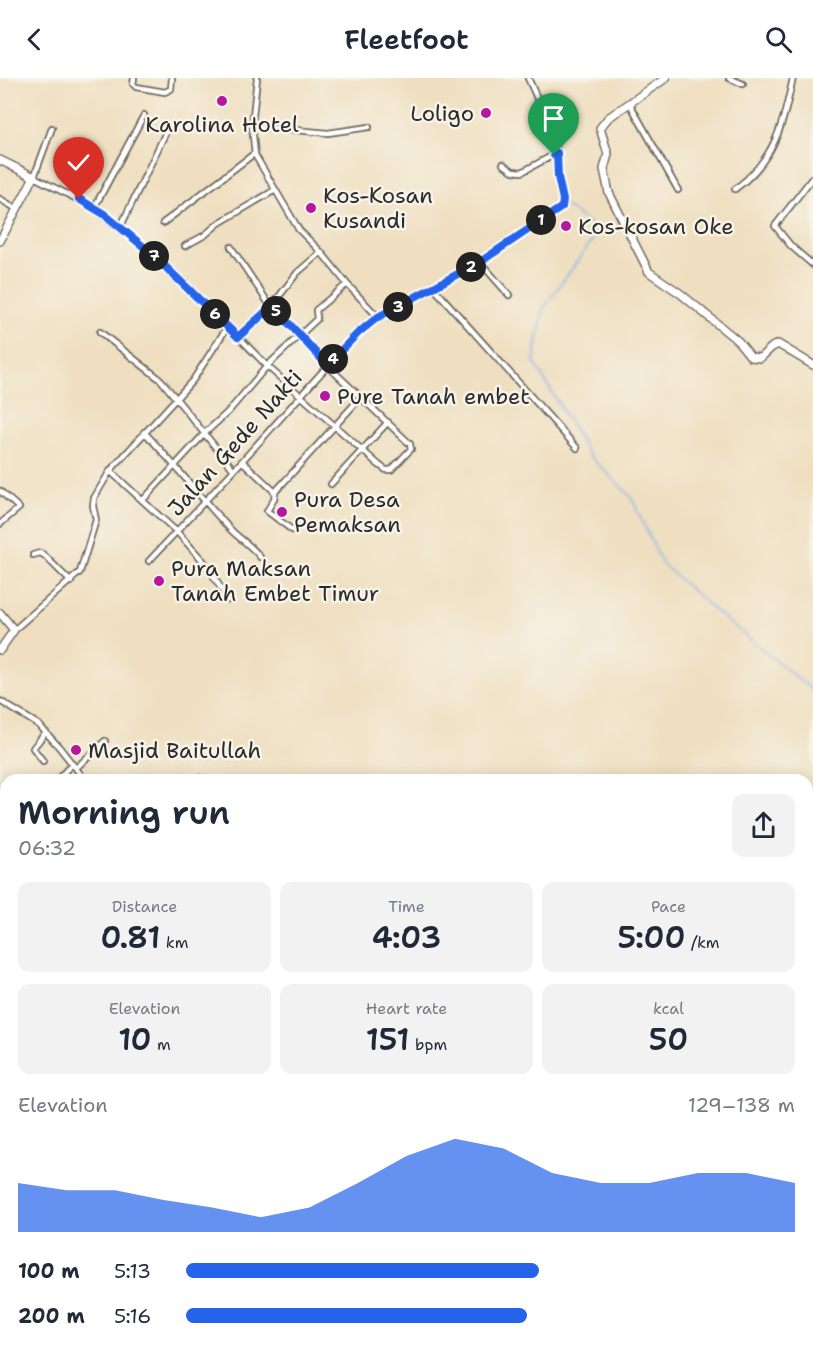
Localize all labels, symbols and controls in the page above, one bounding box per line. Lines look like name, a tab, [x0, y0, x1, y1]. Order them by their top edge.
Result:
text: Fleetfoot	[344, 21, 469, 58]
icon: back	[18, 23, 51, 56]
icon: search	[762, 23, 795, 56]
pin	[528, 93, 579, 155]
marker: Karolina Hotel	[215, 94, 229, 108]
place label: Loligo	[410, 99, 474, 128]
icon: arrive	[537, 102, 570, 135]
marker: Loligo	[479, 106, 493, 120]
place label: Karolina Hotel	[145, 110, 299, 139]
pin	[53, 137, 104, 199]
icon: check	[62, 146, 95, 179]
place label: Kos-Kosan Kusandi	[323, 181, 433, 235]
marker: Kos-Kosan Kusandi	[304, 201, 318, 215]
pin: 1	[526, 205, 556, 235]
text: 1	[537, 209, 545, 230]
place label: Kos-kosan Oke	[578, 212, 734, 241]
marker: Kos-kosan Oke	[559, 219, 573, 233]
pin: 7	[139, 241, 169, 271]
text: 7	[148, 245, 160, 266]
pin: 2	[456, 252, 486, 282]
text: 2	[465, 256, 477, 277]
pin: 3	[383, 292, 413, 322]
pin: 5	[261, 296, 291, 326]
text: 3	[392, 296, 404, 317]
pin: 6	[200, 299, 230, 329]
text: 5	[271, 300, 281, 321]
text: 6	[209, 303, 221, 324]
pin: 4	[318, 344, 348, 374]
text: 4	[327, 348, 339, 369]
street label: Jalan Gede Nakti	[161, 363, 309, 523]
place label: Pure Tanah embet	[337, 382, 530, 411]
marker: Pure Tanah embet	[318, 389, 332, 403]
place label: Pura Desa Pemaksan	[294, 485, 401, 539]
marker: Pura Desa Pemaksan	[275, 505, 289, 519]
place label: Pura Maksan Tanah Embet Timur	[171, 554, 379, 608]
marker: Pura Maksan Tanah Embet Timur	[152, 574, 166, 588]
place label: Masjid Baitullah	[88, 736, 261, 765]
marker: Masjid Baitullah	[69, 743, 83, 757]
text: Morning run	[18, 790, 230, 835]
button: share	[732, 794, 795, 857]
text: 06:32	[18, 835, 76, 861]
text: Distance	[112, 896, 177, 917]
text: Time	[388, 896, 425, 917]
text: Pace	[651, 896, 686, 917]
text: 0.81	[101, 917, 160, 958]
text: 4:03	[372, 917, 441, 958]
text: 5:00	[617, 917, 686, 958]
text: km	[160, 932, 189, 953]
text: /km	[686, 932, 720, 953]
text: Elevation	[109, 998, 180, 1019]
text: Heart rate	[366, 998, 447, 1019]
text: kcal	[653, 998, 684, 1019]
text: 10	[118, 1019, 152, 1060]
text: 151	[366, 1019, 410, 1060]
text: 50	[649, 1019, 688, 1060]
text: m	[152, 1034, 171, 1055]
text: bpm	[410, 1034, 447, 1055]
text: Elevation	[18, 1092, 108, 1118]
text: 129–138 m	[688, 1092, 795, 1118]
text: 100 m	[18, 1258, 80, 1284]
text: 5:13	[114, 1258, 151, 1284]
text: 200 m	[18, 1303, 85, 1329]
text: 5:16	[114, 1303, 151, 1329]

